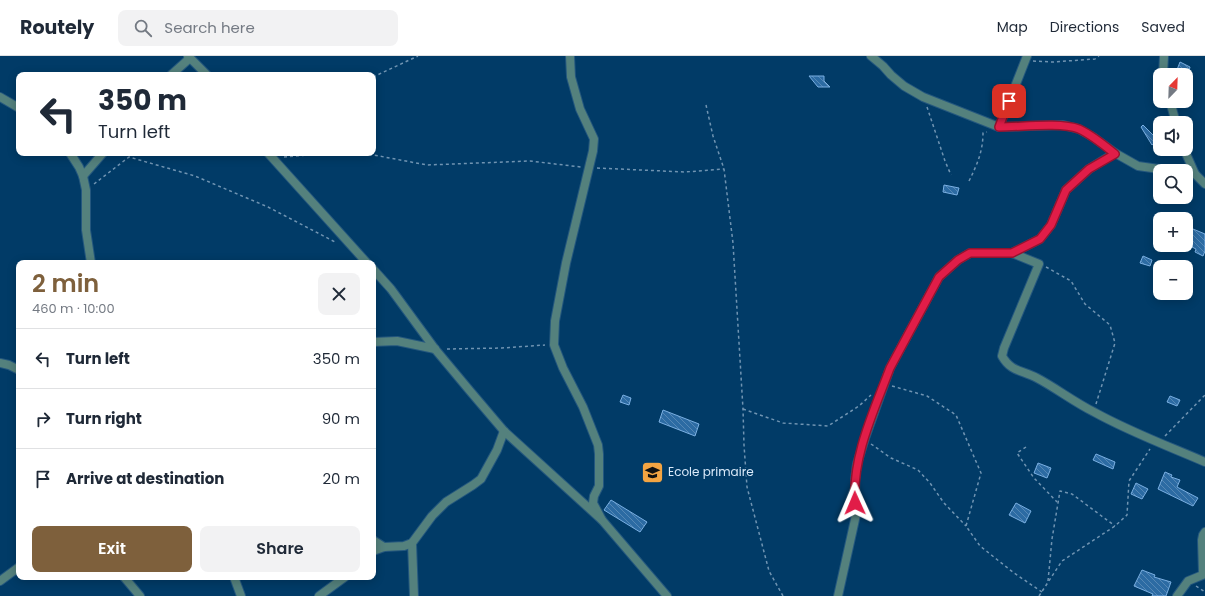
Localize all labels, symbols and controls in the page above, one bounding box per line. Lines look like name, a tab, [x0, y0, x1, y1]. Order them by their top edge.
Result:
search box	[118, 10, 398, 46]
text: Routely	[20, 14, 94, 41]
icon: search	[132, 17, 154, 39]
text: Search here	[164, 17, 255, 38]
text: Map	[997, 17, 1028, 37]
text: Directions	[1050, 17, 1119, 37]
text: Saved	[1141, 17, 1185, 37]
north arrow	[1153, 68, 1193, 108]
map controls	[1153, 68, 1193, 300]
text: 350 m	[98, 81, 187, 120]
pin	[992, 84, 1026, 118]
icon: left	[32, 88, 84, 140]
icon: arrive	[998, 90, 1020, 112]
button: sound	[1153, 116, 1193, 156]
text: Turn left	[98, 119, 170, 144]
button: search	[1153, 164, 1193, 204]
button: +	[1153, 212, 1193, 252]
button: −	[1153, 260, 1193, 300]
text: 2 min	[32, 267, 99, 300]
button: close	[318, 273, 360, 315]
text: 460 m · 10:00	[32, 299, 115, 318]
icon: left	[32, 348, 54, 370]
text: Turn left	[66, 348, 130, 369]
text: 350 m	[313, 348, 360, 369]
icon: right	[32, 408, 54, 430]
text: Turn right	[66, 408, 142, 429]
text: 90 m	[322, 408, 360, 429]
school or university icon: Ecole primaire	[640, 459, 666, 485]
place label: Ecole primaire	[668, 463, 754, 480]
icon: arrive	[32, 468, 54, 490]
text: Arrive at destination	[66, 468, 224, 489]
text: 20 m	[322, 468, 360, 489]
position arrow	[834, 482, 876, 524]
button: Exit	[32, 526, 192, 572]
button: Share	[200, 526, 360, 572]

